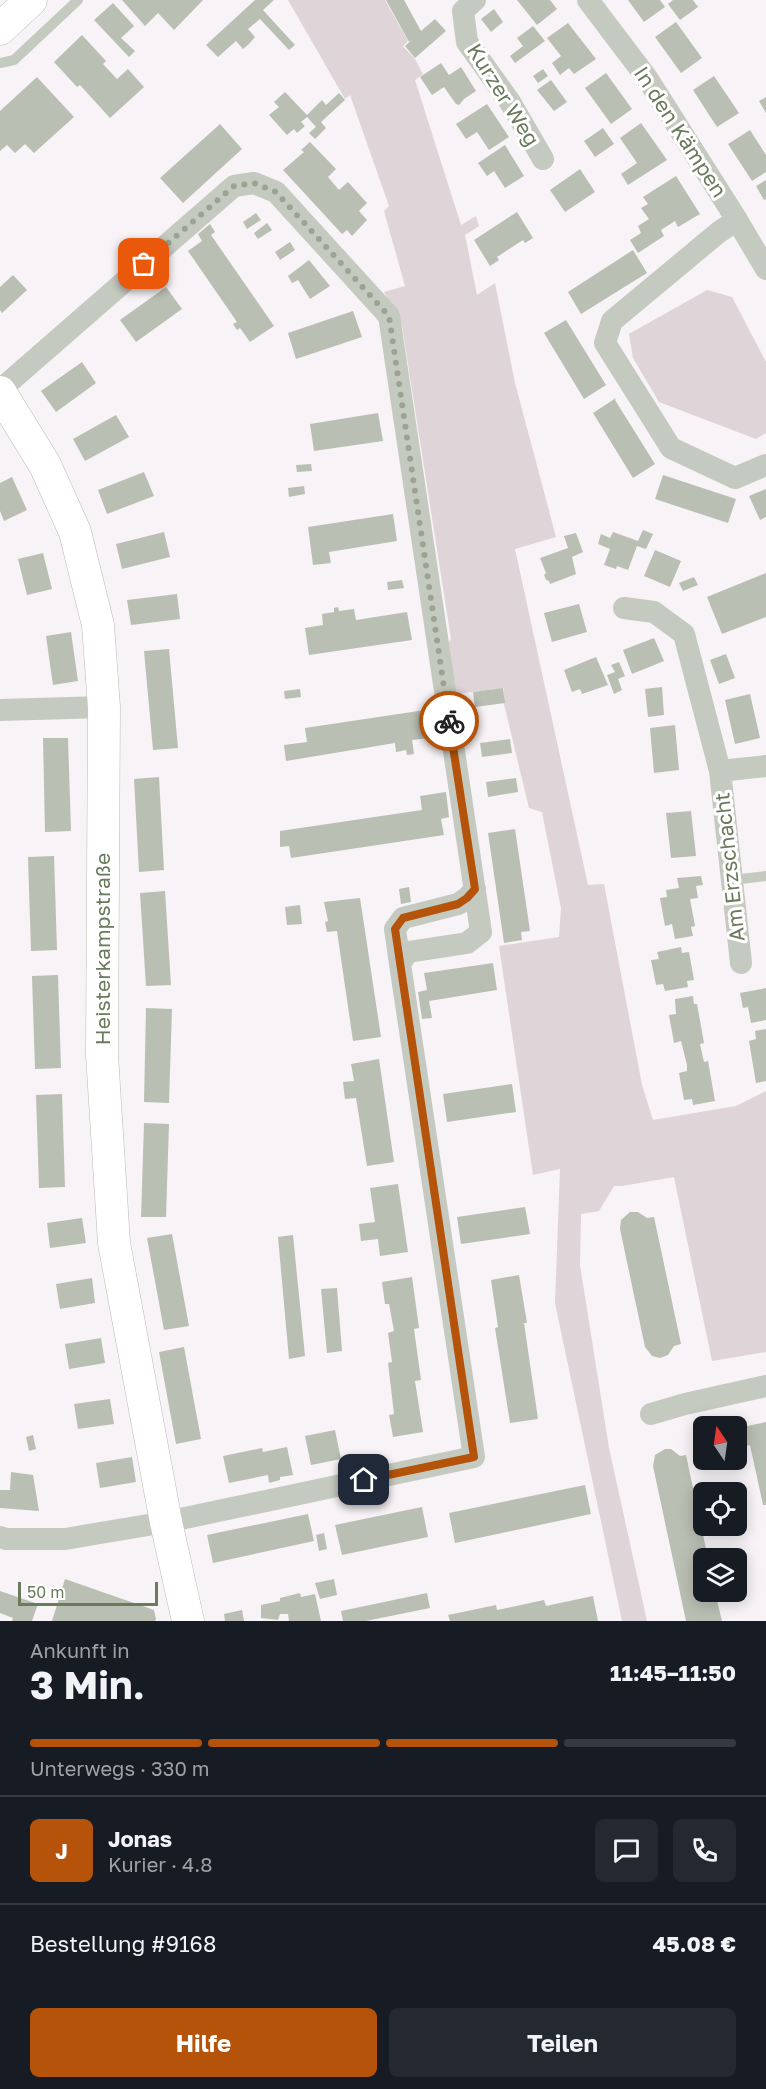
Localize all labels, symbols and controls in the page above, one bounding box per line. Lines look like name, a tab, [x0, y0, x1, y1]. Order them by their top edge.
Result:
street label: Kurzer Weg	[462, 38, 546, 151]
street label: In den Kämpen	[629, 61, 733, 202]
pin	[118, 238, 169, 289]
icon: bag	[127, 247, 160, 280]
courier	[419, 691, 479, 751]
icon: bike	[433, 705, 466, 738]
street label: Am Erzschacht	[708, 791, 750, 943]
street label: Heisterkampstraße	[89, 853, 115, 1045]
north arrow	[693, 1416, 747, 1470]
map controls	[693, 1416, 747, 1602]
pin	[338, 1454, 389, 1505]
icon: home	[347, 1463, 380, 1496]
button: locate	[693, 1482, 747, 1536]
button: layers	[693, 1548, 747, 1602]
scale bar	[18, 1579, 158, 1606]
text: 50 m	[27, 1582, 64, 1602]
text: Ankunft in	[30, 1638, 130, 1662]
text: 11:45–11:50	[610, 1659, 736, 1686]
text: 3 Min.	[30, 1661, 145, 1708]
text: Unterwegs · 330 m	[30, 1756, 210, 1780]
button: chat	[595, 1819, 658, 1882]
button: phone	[673, 1819, 736, 1882]
text: Jonas	[108, 1825, 172, 1852]
text: J	[55, 1837, 68, 1864]
text: Kurier · 4.8	[108, 1852, 212, 1876]
text: Bestellung #9168	[30, 1930, 216, 1957]
text: 45.08 €	[652, 1930, 736, 1957]
button: Hilfe	[30, 2008, 377, 2077]
button: Teilen	[389, 2008, 736, 2077]

